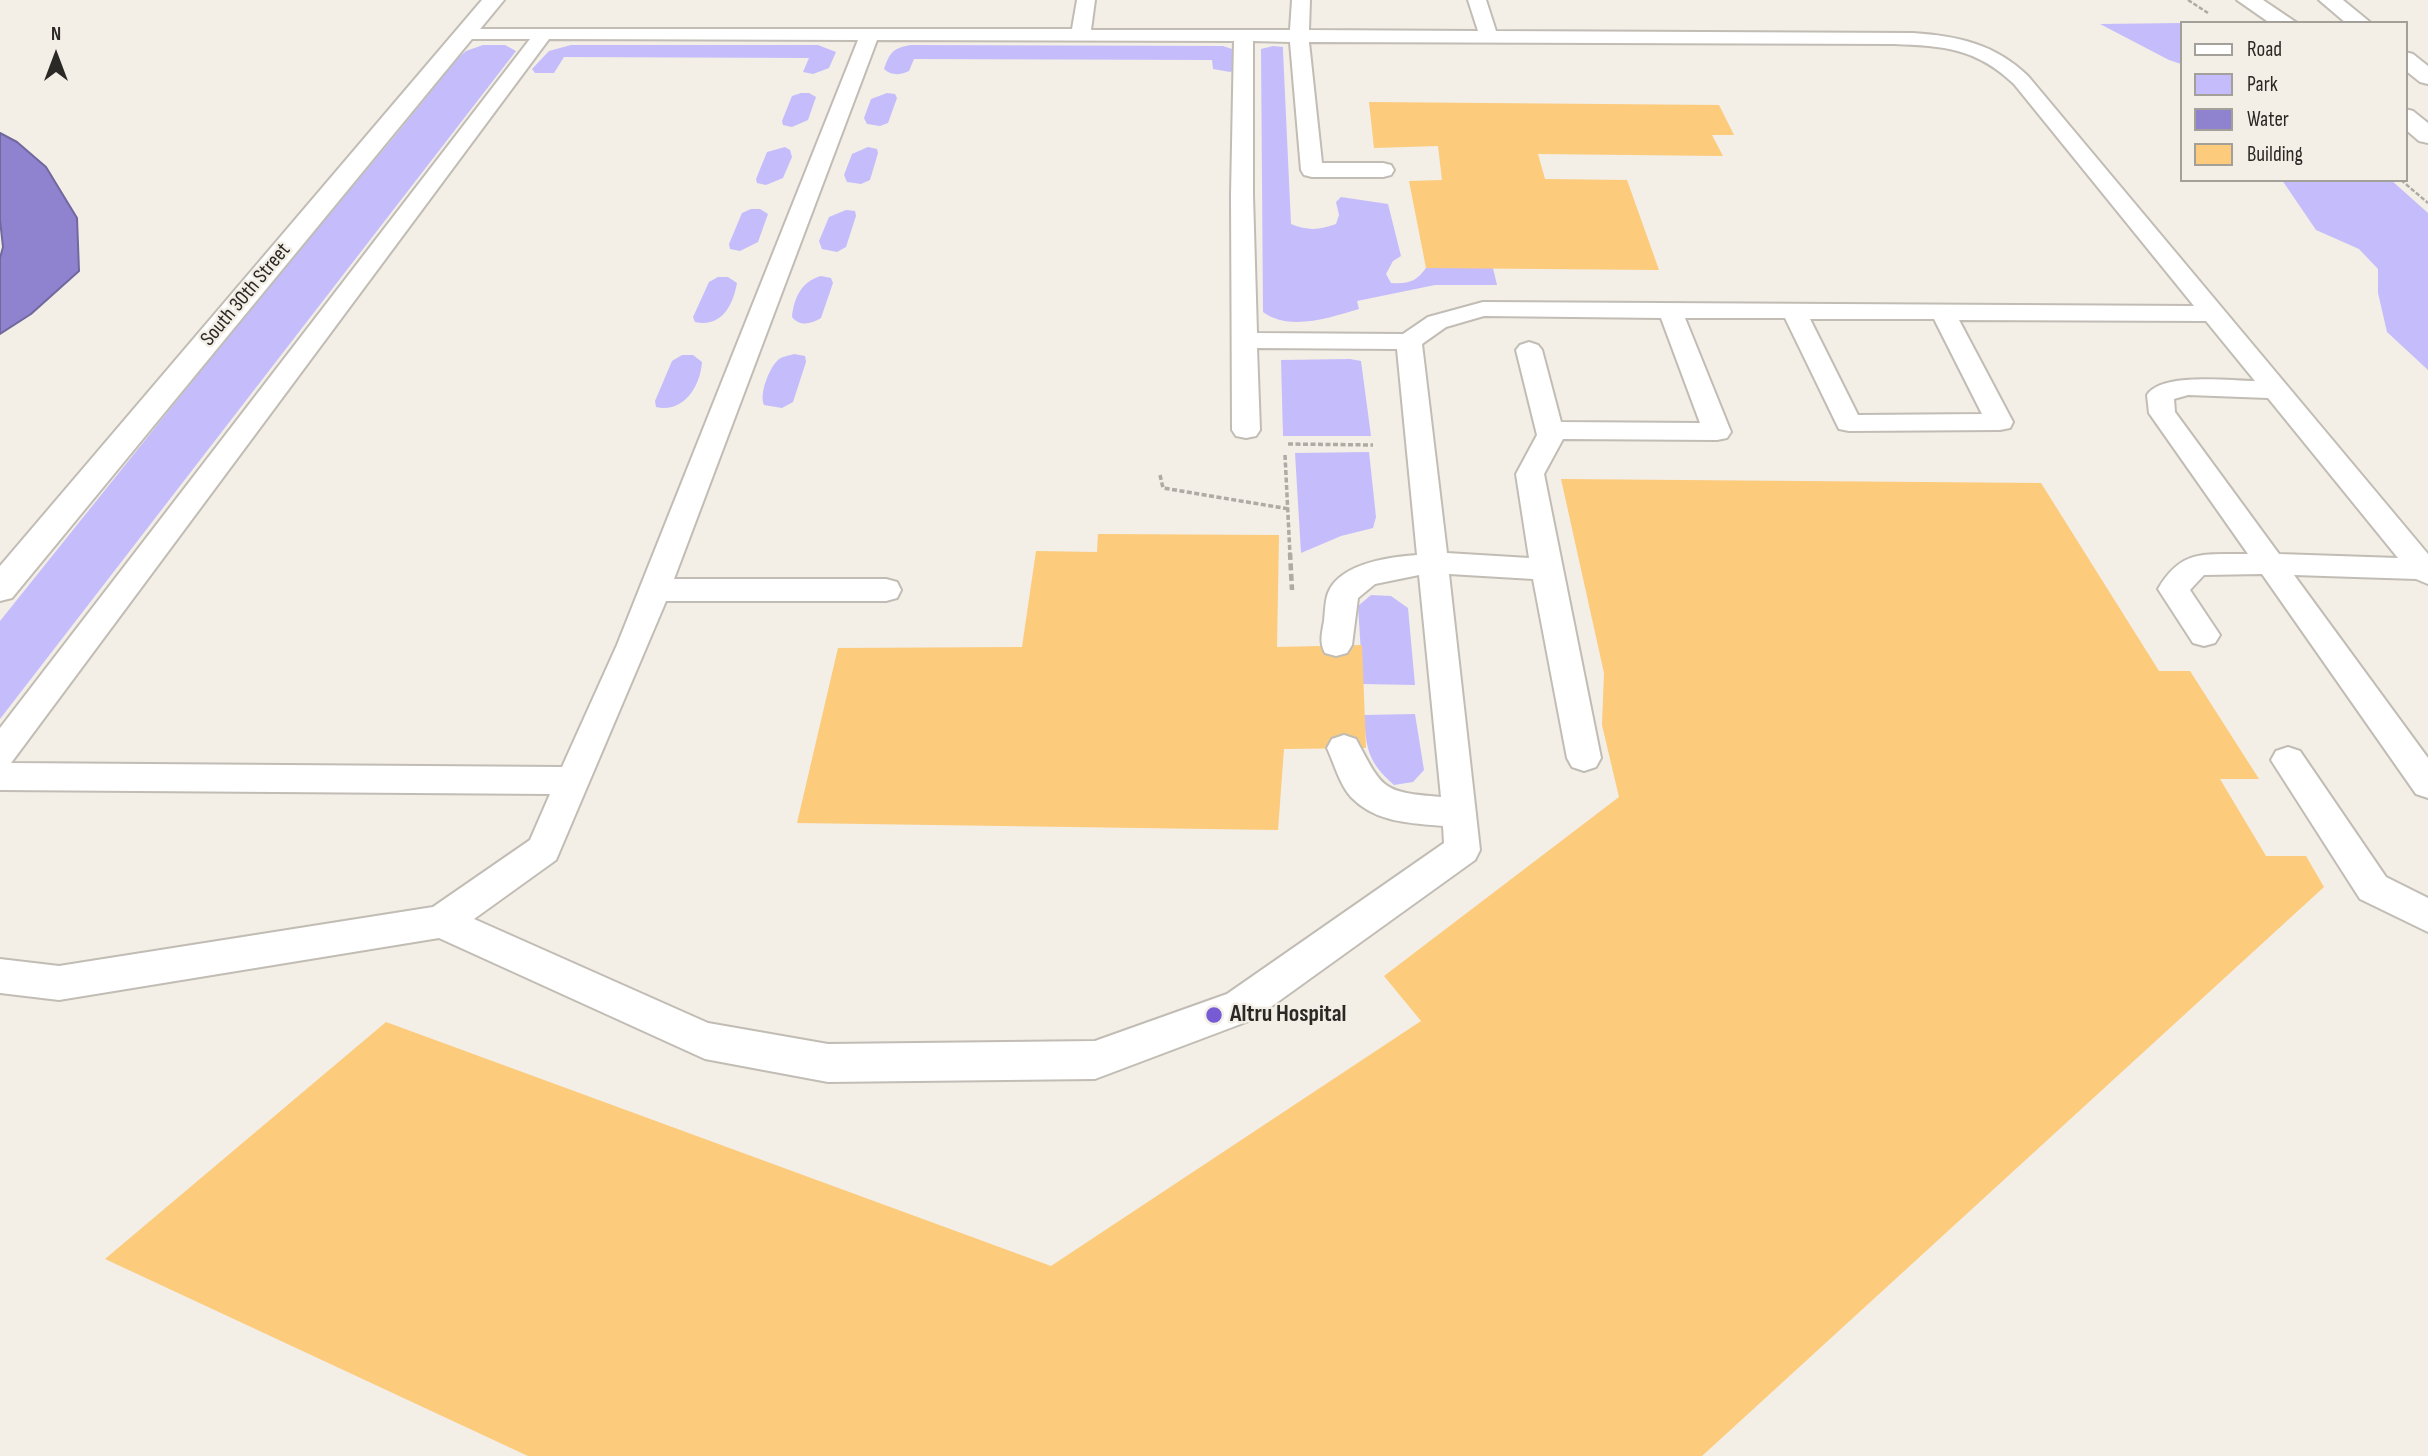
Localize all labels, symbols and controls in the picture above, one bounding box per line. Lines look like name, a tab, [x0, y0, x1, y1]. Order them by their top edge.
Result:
north arrow	[21, 21, 91, 91]
legend	[2180, 21, 2407, 182]
text: N	[51, 23, 61, 46]
text: Road	[2247, 37, 2282, 62]
text: Park	[2247, 72, 2278, 97]
text: Water	[2247, 107, 2289, 132]
text: Building	[2247, 142, 2303, 167]
street label: South 30th Street	[196, 238, 296, 352]
place label: Altru Hospital	[1230, 1001, 1346, 1029]
marker: Altru Hospital	[1204, 1005, 1224, 1025]

